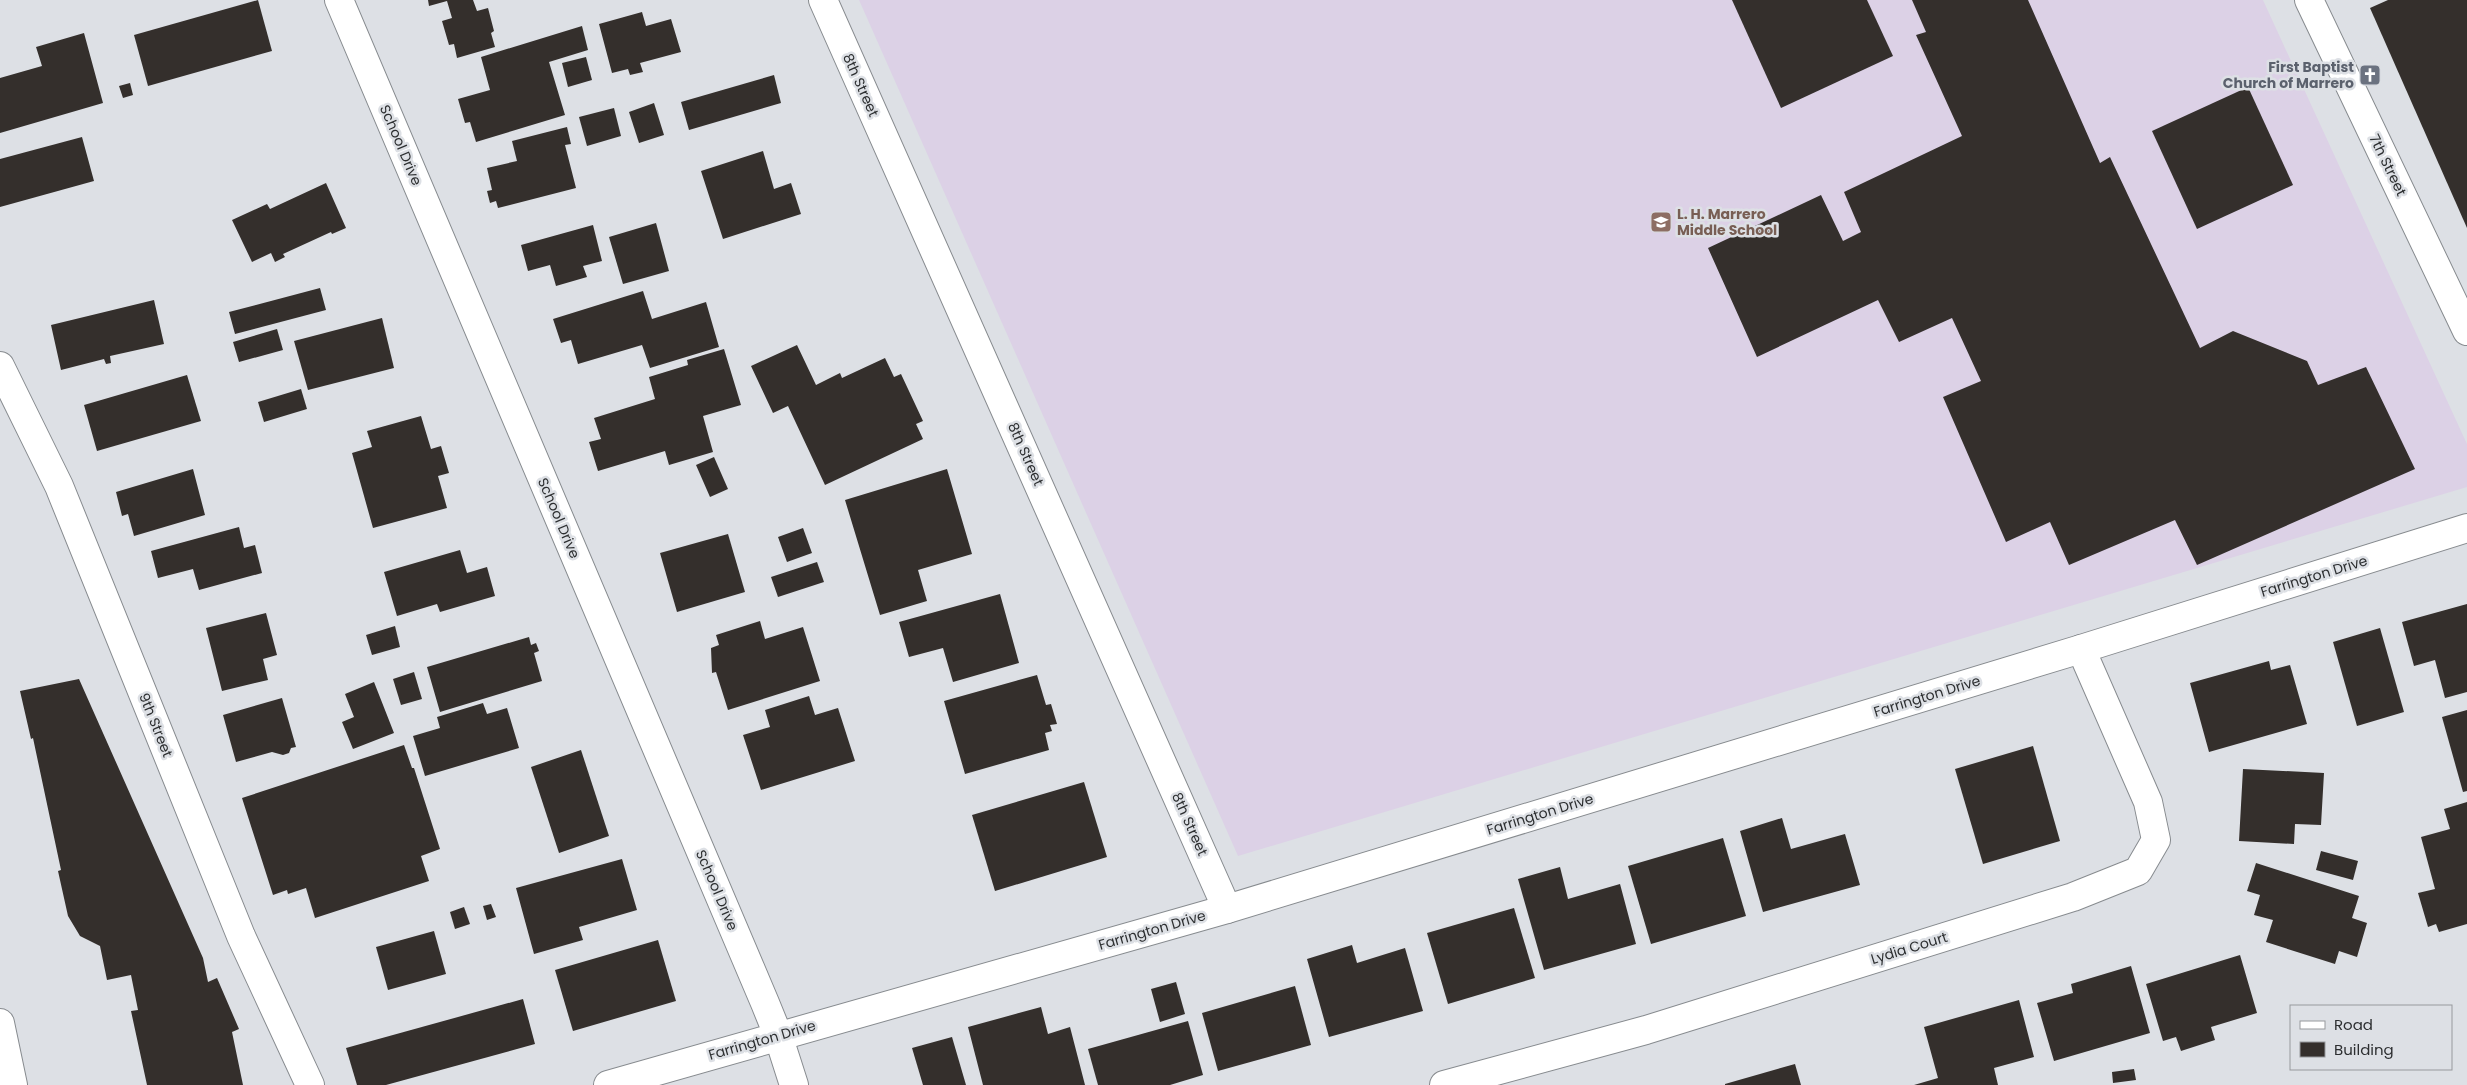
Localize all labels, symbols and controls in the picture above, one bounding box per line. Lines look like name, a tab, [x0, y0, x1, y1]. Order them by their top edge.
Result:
street label: 8th Street	[838, 50, 884, 120]
place label: First Baptist Church of Marrero	[2223, 57, 2354, 93]
church icon: First Baptist Church of Marrero	[2358, 63, 2382, 87]
street label: School Drive	[375, 102, 427, 189]
street label: 7th Street	[2364, 131, 2412, 199]
place label: L. H. Marrero Middle School	[1677, 204, 1777, 240]
school or university icon: L. H. Marrero Middle School	[1649, 210, 1673, 234]
street label: 8th Street	[1003, 419, 1049, 489]
street label: School Drive	[533, 475, 585, 562]
street label: Farrington Drive	[2258, 550, 2370, 602]
street label: Farrington Drive	[1871, 670, 1983, 722]
street label: 9th Street	[134, 690, 178, 760]
street label: Farrington Drive	[1484, 788, 1596, 840]
street label: 8th Street	[1167, 789, 1213, 859]
street label: School Drive	[691, 847, 743, 934]
street label: Farrington Drive	[1096, 905, 1208, 955]
street label: Lydia Court	[1868, 927, 1950, 969]
legend	[2290, 1005, 2452, 1070]
text: Road	[2334, 1014, 2373, 1035]
street label: Farrington Drive	[706, 1015, 818, 1065]
text: Building	[2334, 1039, 2394, 1060]

